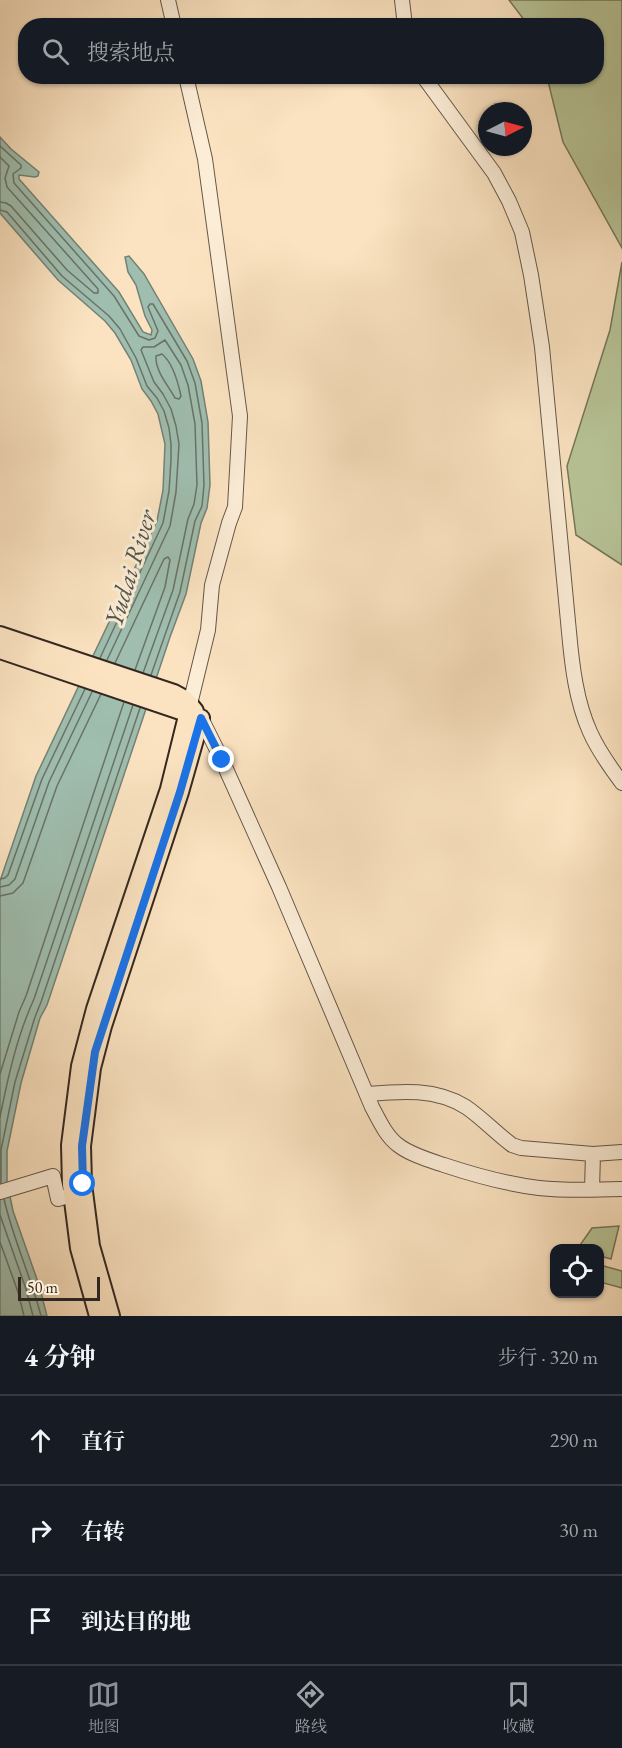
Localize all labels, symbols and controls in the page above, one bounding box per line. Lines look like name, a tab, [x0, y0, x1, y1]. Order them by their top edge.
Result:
search box	[18, 18, 604, 84]
icon: search	[39, 35, 72, 68]
text: 搜索地点	[87, 38, 175, 67]
north arrow	[478, 102, 532, 156]
water label: Yudai River	[96, 505, 164, 630]
route end	[208, 746, 234, 772]
route start	[69, 1170, 95, 1196]
map controls	[550, 1244, 604, 1298]
button: locate	[550, 1244, 604, 1298]
scale bar	[18, 1274, 100, 1302]
text: 50 m	[27, 1277, 58, 1298]
text: 4 分钟	[24, 1340, 96, 1374]
text: 步行 · 320 m	[498, 1344, 598, 1370]
icon: ahead	[24, 1424, 57, 1457]
text: 直行	[81, 1427, 125, 1456]
text: 290 m	[550, 1427, 598, 1453]
icon: right	[24, 1514, 57, 1547]
text: 右转	[81, 1517, 125, 1546]
text: 30 m	[559, 1517, 598, 1543]
icon: arrive	[24, 1604, 57, 1637]
text: 到达目的地	[81, 1607, 191, 1636]
tab: 地图	[87, 1678, 120, 1737]
tab: 路线	[294, 1678, 327, 1737]
tab: 收藏	[502, 1678, 535, 1737]

